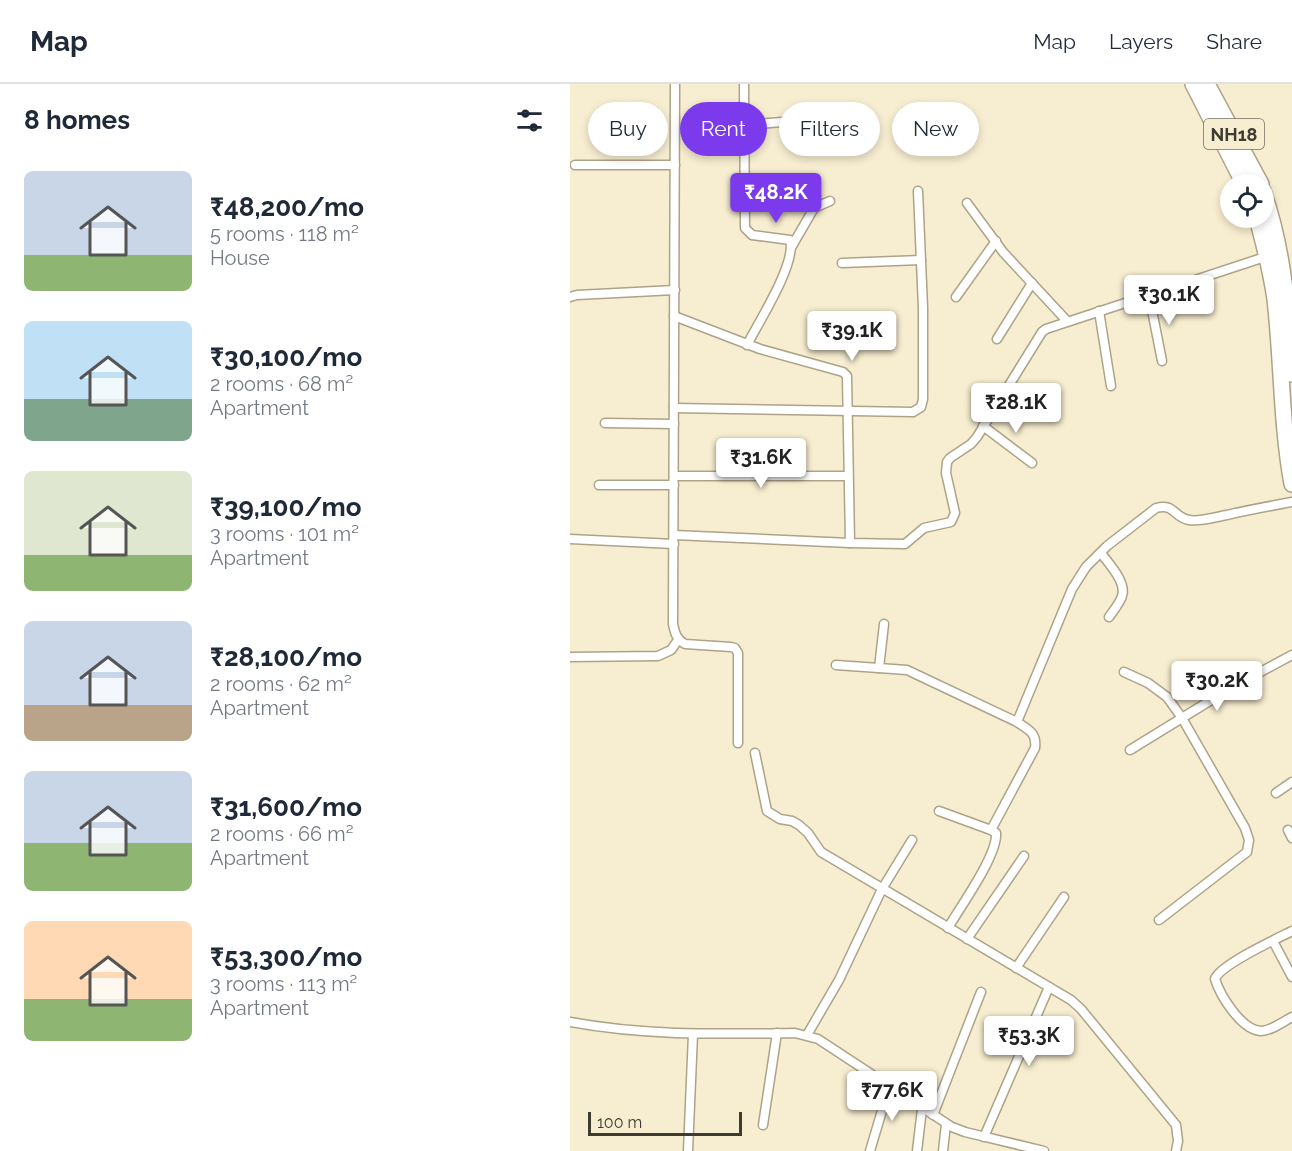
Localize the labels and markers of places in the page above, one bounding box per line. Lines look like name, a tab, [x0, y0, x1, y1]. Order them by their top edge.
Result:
pin: ₹48.2K	[727, 173, 825, 224]
pin: ₹30.1K	[1120, 275, 1218, 326]
pin: ₹39.1K	[803, 311, 901, 362]
pin: ₹28.1K	[967, 383, 1065, 434]
pin: ₹31.6K	[712, 438, 810, 489]
pin: ₹30.2K	[1168, 661, 1266, 712]
pin: ₹53.3K	[980, 1016, 1078, 1067]
pin: ₹77.6K	[843, 1071, 941, 1122]

